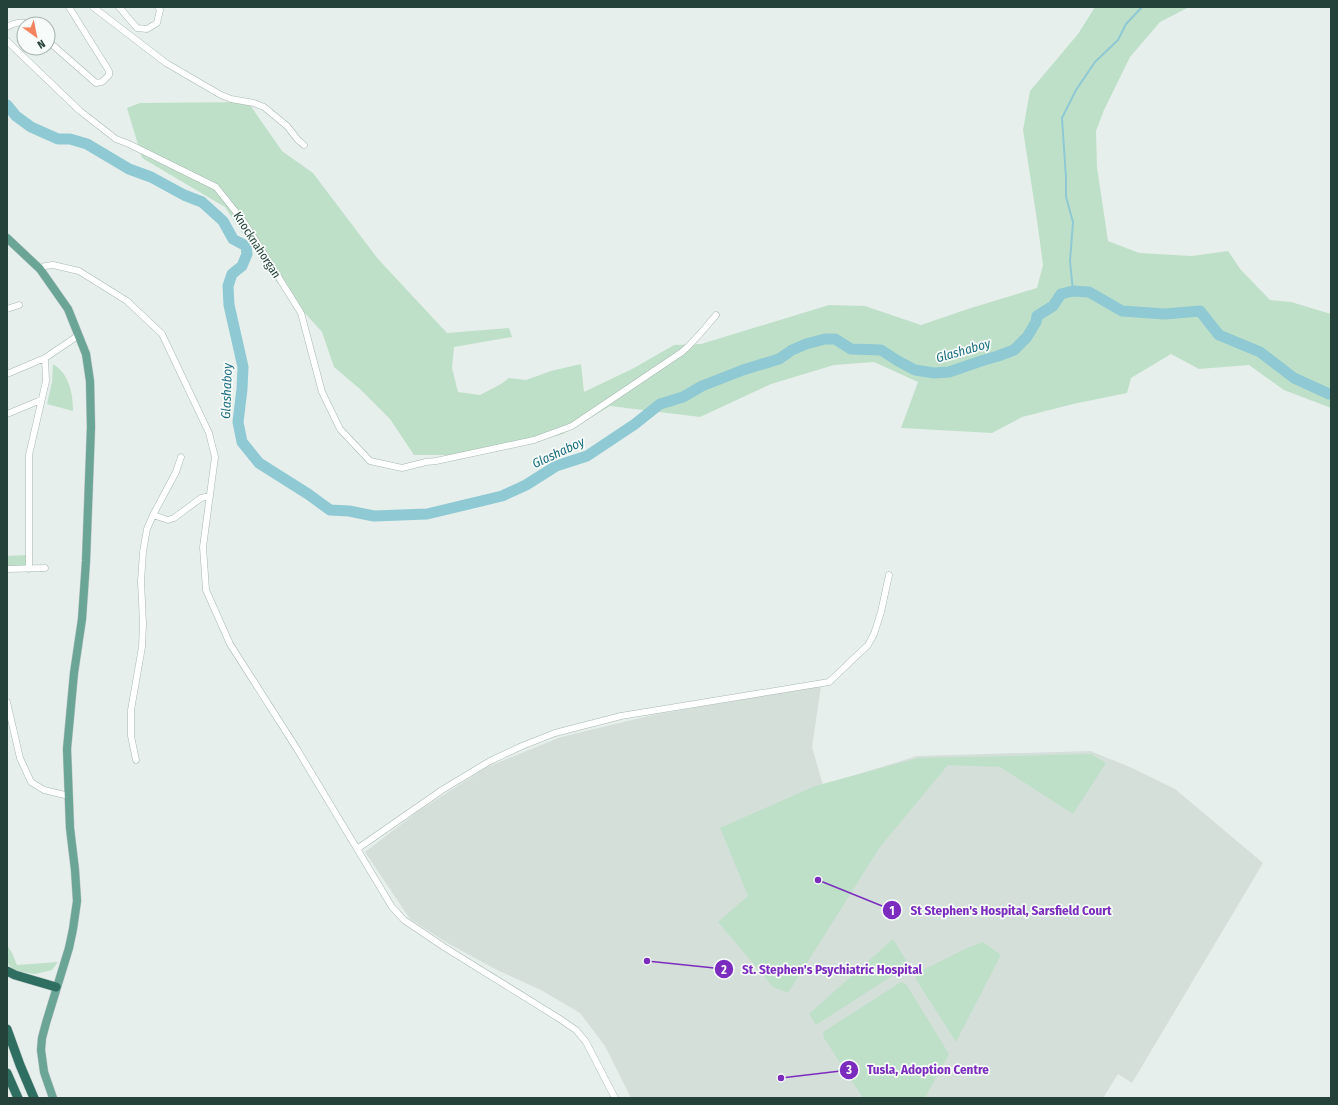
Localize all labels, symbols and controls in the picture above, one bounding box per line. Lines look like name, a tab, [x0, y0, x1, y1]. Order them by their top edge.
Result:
north arrow	[16, 16, 56, 56]
text: N	[35, 37, 47, 51]
street label: Knocknahorgan	[230, 209, 284, 281]
water label: Glashaboy	[934, 335, 993, 365]
water label: Glashaboy	[218, 362, 235, 419]
water label: Glashaboy	[530, 433, 588, 471]
callout: St Stephen's Hospital, Sarsfield Court	[882, 898, 1119, 923]
text: St Stephen's Hospital, Sarsfield Court	[910, 903, 1112, 918]
text: 1	[889, 904, 895, 918]
callout: St. Stephen's Psychiatric Hospital	[714, 957, 930, 982]
text: St. Stephen's Psychiatric Hospital	[742, 962, 923, 977]
text: 2	[720, 963, 727, 977]
callout: Tusla, Adoption Centre	[839, 1057, 997, 1082]
text: Tusla, Adoption Centre	[867, 1062, 989, 1077]
text: 3	[845, 1063, 852, 1077]

